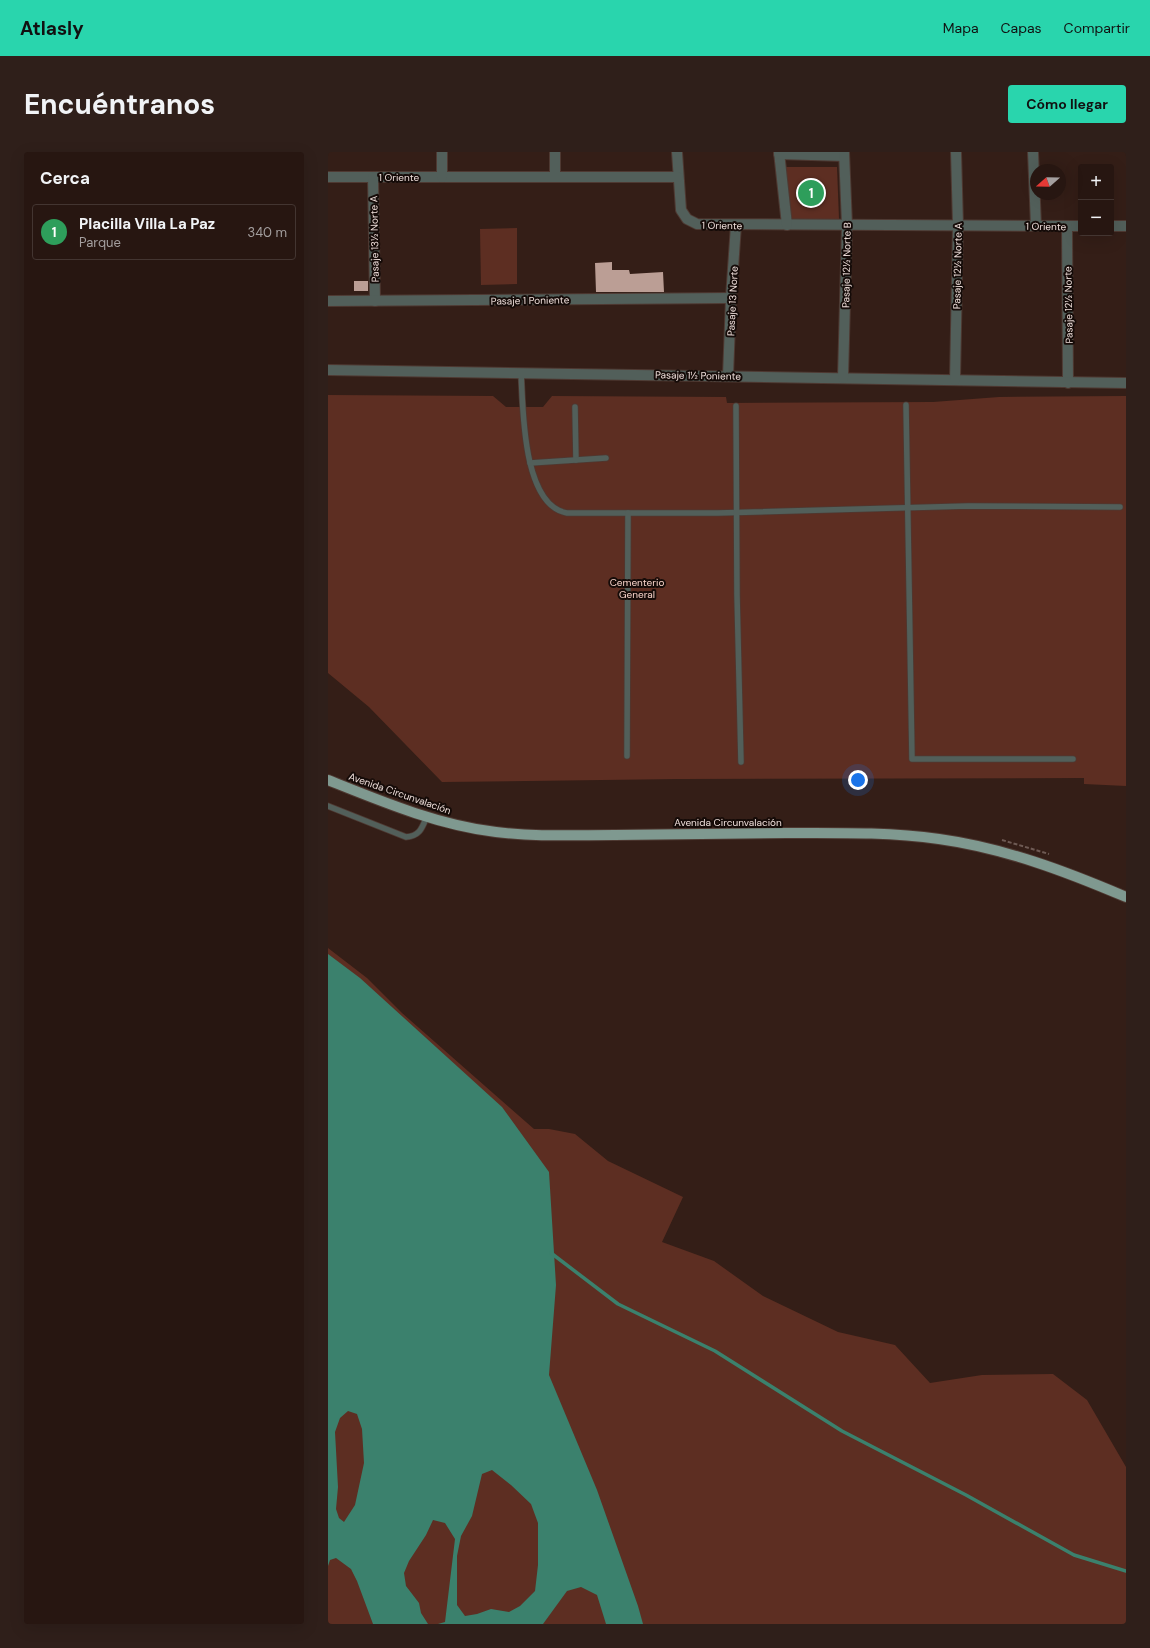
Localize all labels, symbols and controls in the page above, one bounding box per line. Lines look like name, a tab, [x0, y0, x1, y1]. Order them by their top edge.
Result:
text: Atlasly	[20, 16, 84, 41]
text: Mapa	[943, 19, 979, 37]
text: Capas	[1001, 19, 1042, 37]
text: Compartir	[1064, 19, 1130, 37]
button: Cómo llegar	[1008, 85, 1126, 123]
text: Encuéntranos	[24, 86, 215, 123]
north arrow	[1030, 164, 1066, 200]
map controls	[1078, 164, 1114, 236]
button: +	[1078, 164, 1114, 200]
text: Cerca	[40, 167, 90, 189]
street label: 1 Oriente	[379, 171, 420, 184]
pin: 1	[798, 178, 824, 208]
street label: Pasaje 13½ Norte A	[367, 195, 382, 282]
button: −	[1078, 200, 1114, 236]
text: Placilla Villa La Paz	[79, 214, 215, 234]
street label: 1 Oriente	[702, 219, 743, 232]
street label: 1 Oriente	[1026, 220, 1067, 233]
street label: Pasaje 12½ Norte B	[839, 222, 854, 308]
street label: Pasaje 12½ Norte A	[950, 222, 965, 309]
text: 1	[52, 224, 56, 241]
text: 340 m	[247, 224, 287, 241]
text: Parque	[79, 234, 121, 251]
street label: Pasaje 13 Norte	[724, 265, 741, 336]
street label: Pasaje 12½ Norte	[1061, 266, 1076, 344]
street label: Pasaje 1 Poniente	[491, 293, 570, 308]
street label: Pasaje 1½ Poniente	[655, 368, 741, 383]
park label: Cementerio General	[610, 576, 664, 601]
street label: Avenida Circunvalación	[347, 770, 453, 817]
your location	[848, 770, 868, 790]
street label: Avenida Circunvalación	[674, 816, 782, 829]

